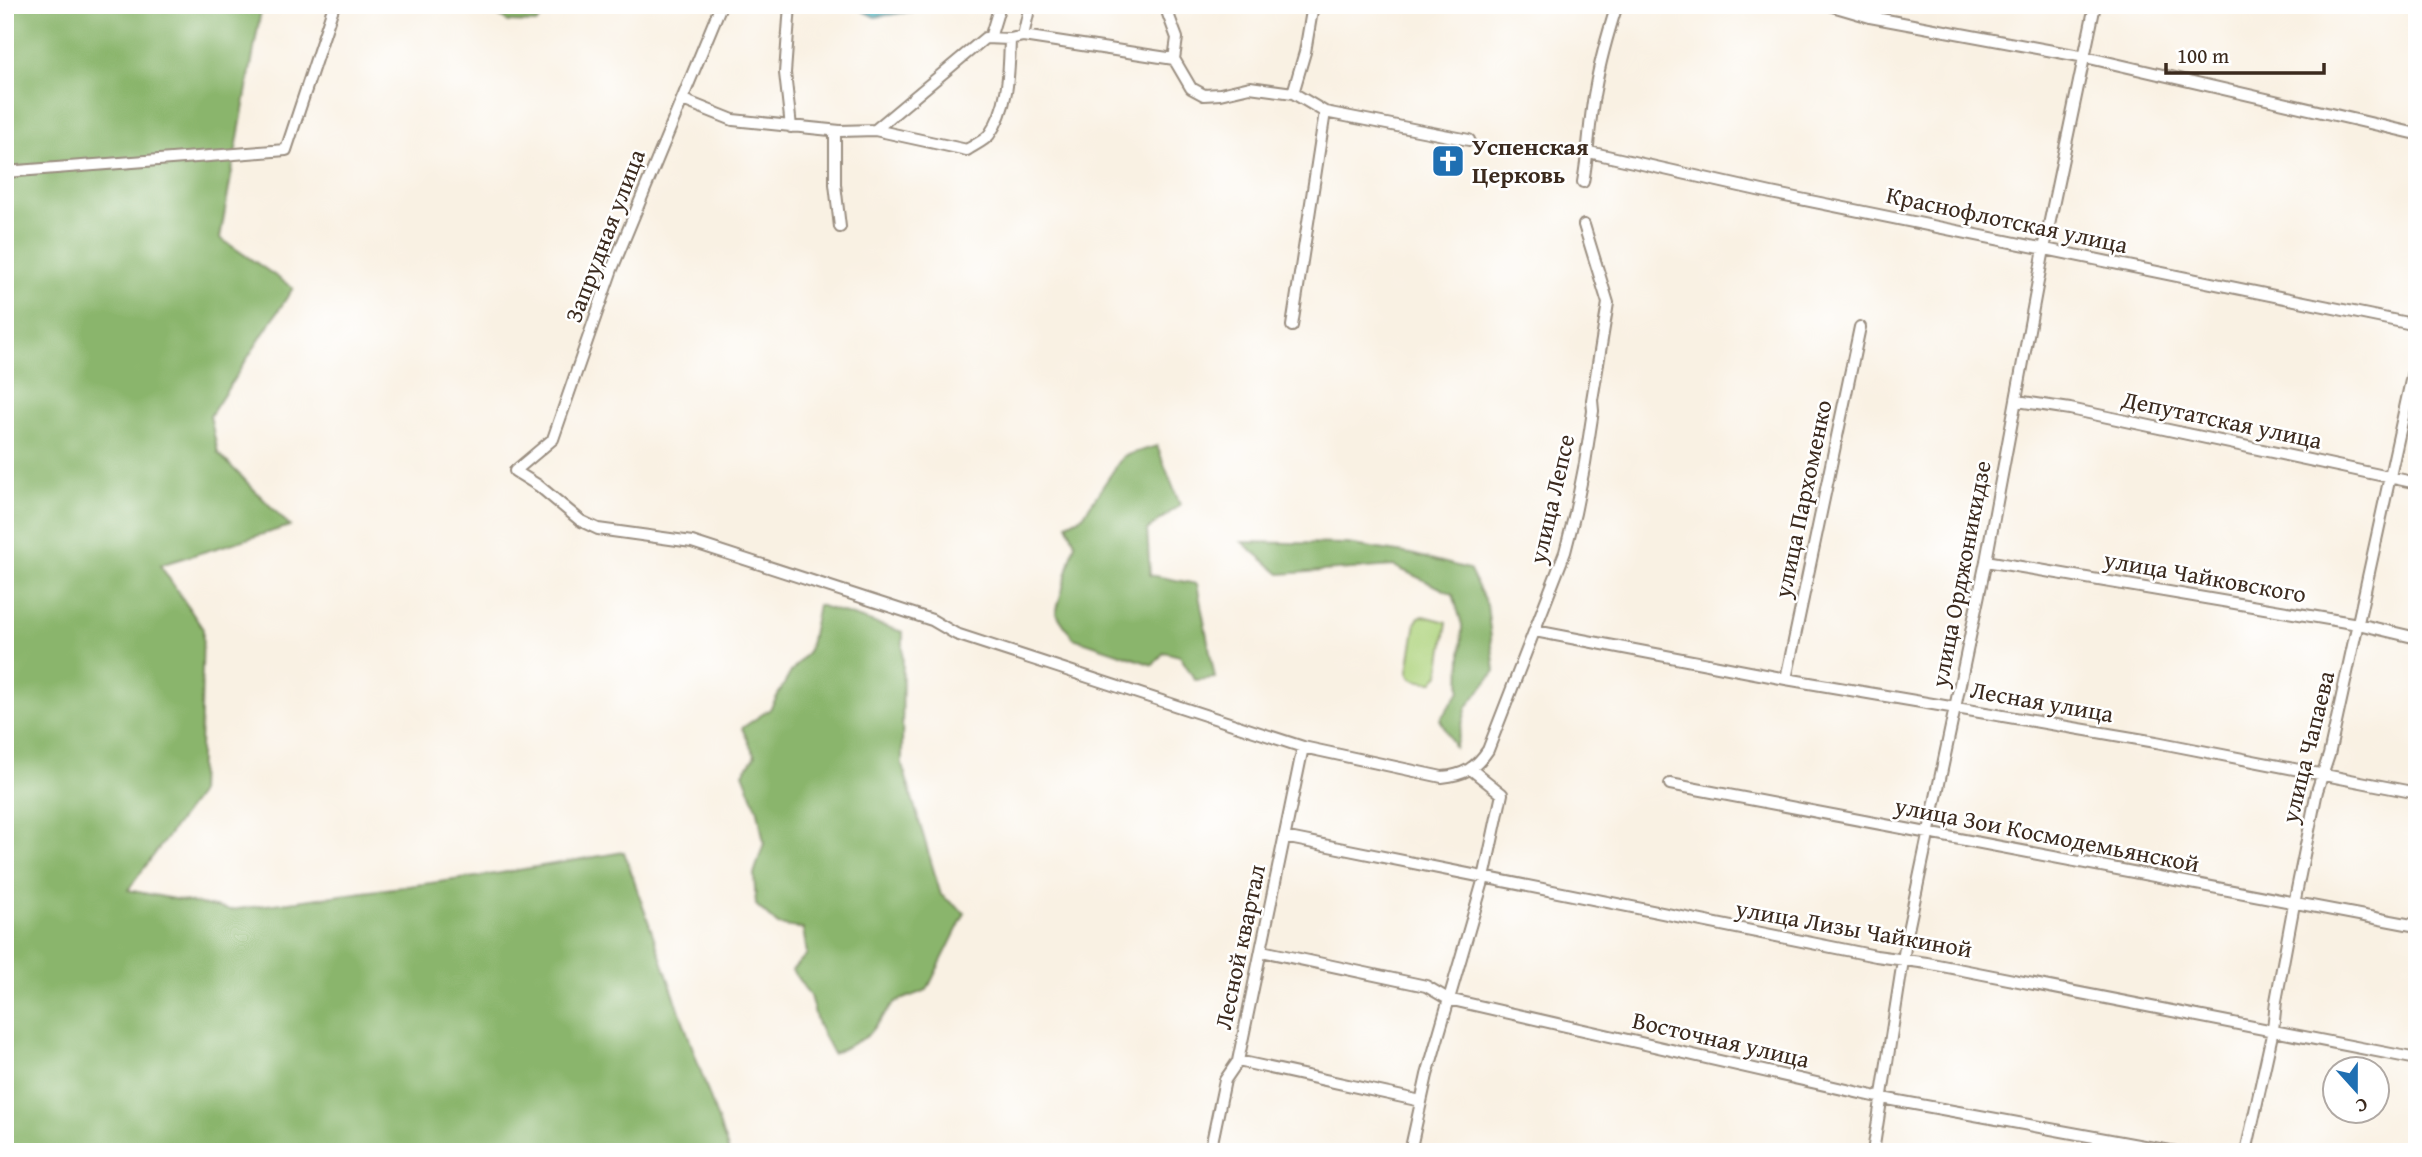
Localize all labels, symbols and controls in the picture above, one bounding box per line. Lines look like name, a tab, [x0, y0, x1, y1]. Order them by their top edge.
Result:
scale bar	[2166, 32, 2324, 76]
text: 100 m	[2177, 40, 2229, 71]
place label: Успенская Церковь	[1472, 129, 1589, 192]
church icon: Успенская Церковь	[1429, 142, 1467, 180]
street label: Запрудная улица	[555, 144, 654, 328]
street label: Краснофлотская улица	[1883, 177, 2132, 262]
street label: Депутатская улица	[2118, 381, 2326, 458]
street label: улица Пархоменко	[1764, 397, 1841, 602]
street label: улица Лепсе	[1519, 431, 1583, 568]
street label: улица Орджоникидзе	[1921, 458, 2000, 691]
street label: улица Чайковского	[2100, 541, 2309, 612]
street label: улица Чапаева	[2271, 667, 2343, 828]
street label: Лесная улица	[1968, 672, 2117, 731]
street label: улица Зои Космодемьянской	[1891, 788, 2203, 881]
street label: Лесной квартал	[1205, 861, 1274, 1033]
street label: улица Лизы Чайкиной	[1732, 890, 1975, 967]
street label: Восточная улица	[1629, 1002, 1814, 1077]
north arrow	[2320, 1056, 2390, 1126]
text: С	[2352, 1091, 2372, 1121]

